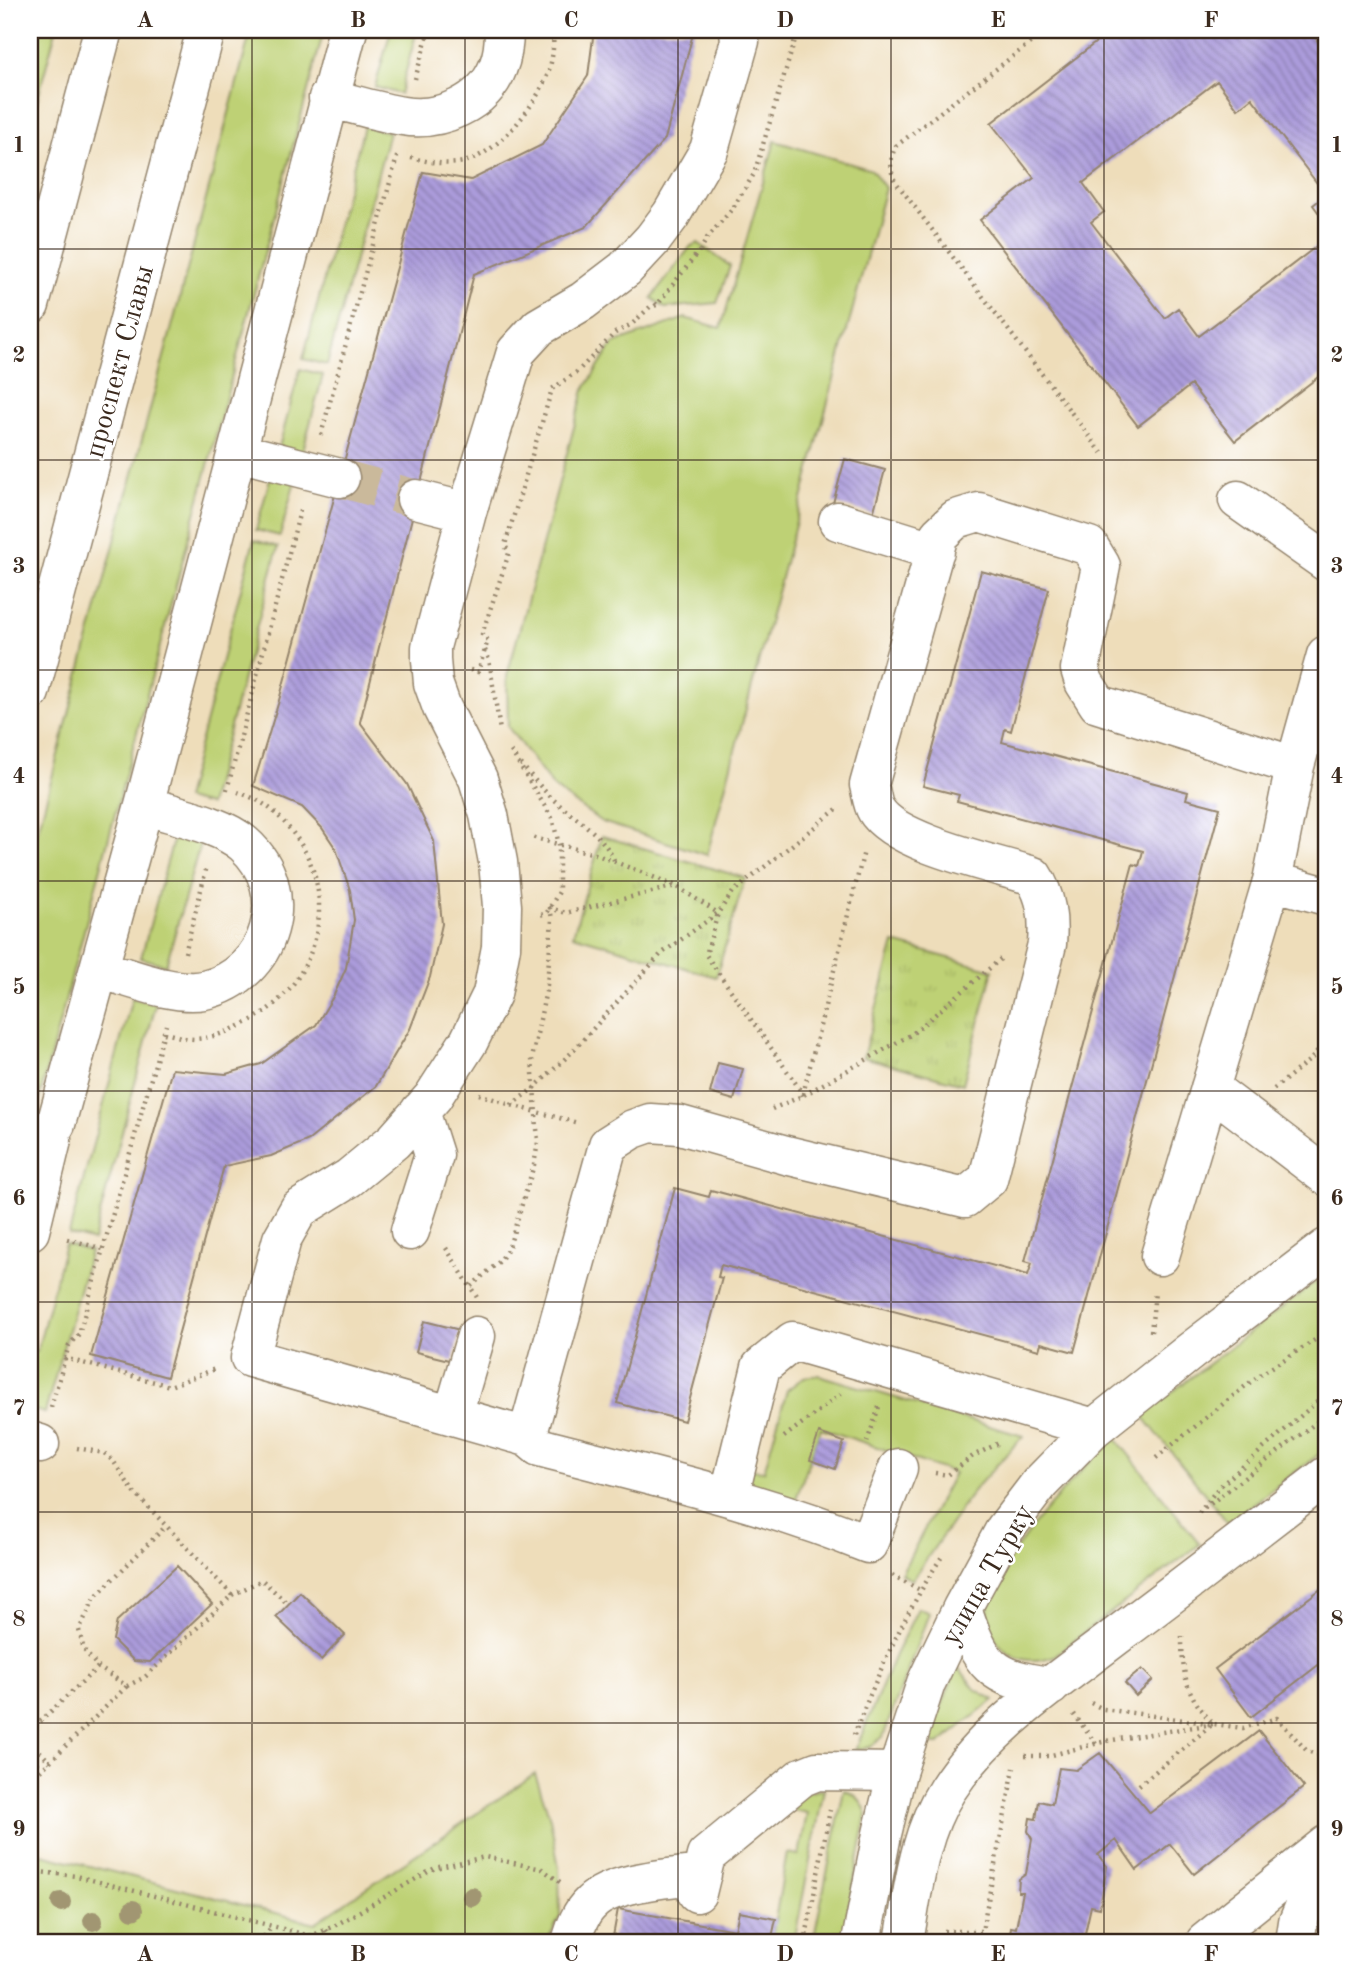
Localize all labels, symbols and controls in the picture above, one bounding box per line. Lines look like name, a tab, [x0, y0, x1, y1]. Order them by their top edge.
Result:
text: A	[136, 9, 154, 32]
text: B	[350, 9, 366, 32]
text: C	[563, 9, 579, 32]
text: D	[776, 9, 794, 32]
text: E	[990, 9, 1006, 32]
text: F	[1203, 9, 1219, 32]
text: 1	[12, 134, 26, 157]
text: 1	[1330, 134, 1344, 157]
street label: проспект Славы	[82, 263, 160, 461]
text: 2	[12, 344, 26, 367]
text: 2	[1330, 344, 1344, 367]
text: 3	[12, 555, 26, 578]
text: 3	[1330, 555, 1344, 578]
text: 4	[12, 765, 26, 788]
text: 4	[1330, 765, 1344, 788]
text: 5	[12, 976, 26, 999]
text: 5	[1330, 976, 1344, 999]
text: 6	[12, 1187, 26, 1210]
text: 6	[1330, 1187, 1344, 1210]
text: 7	[12, 1397, 26, 1420]
text: 7	[1330, 1397, 1344, 1420]
street label: улица Турку	[937, 1500, 1040, 1651]
text: 8	[12, 1608, 26, 1631]
text: 8	[1330, 1608, 1344, 1631]
text: 9	[12, 1818, 26, 1841]
text: 9	[1330, 1818, 1344, 1841]
text: A	[136, 1943, 154, 1966]
text: B	[350, 1943, 366, 1966]
text: C	[563, 1943, 579, 1966]
text: D	[776, 1943, 794, 1966]
text: E	[990, 1943, 1006, 1966]
text: F	[1203, 1943, 1219, 1966]

